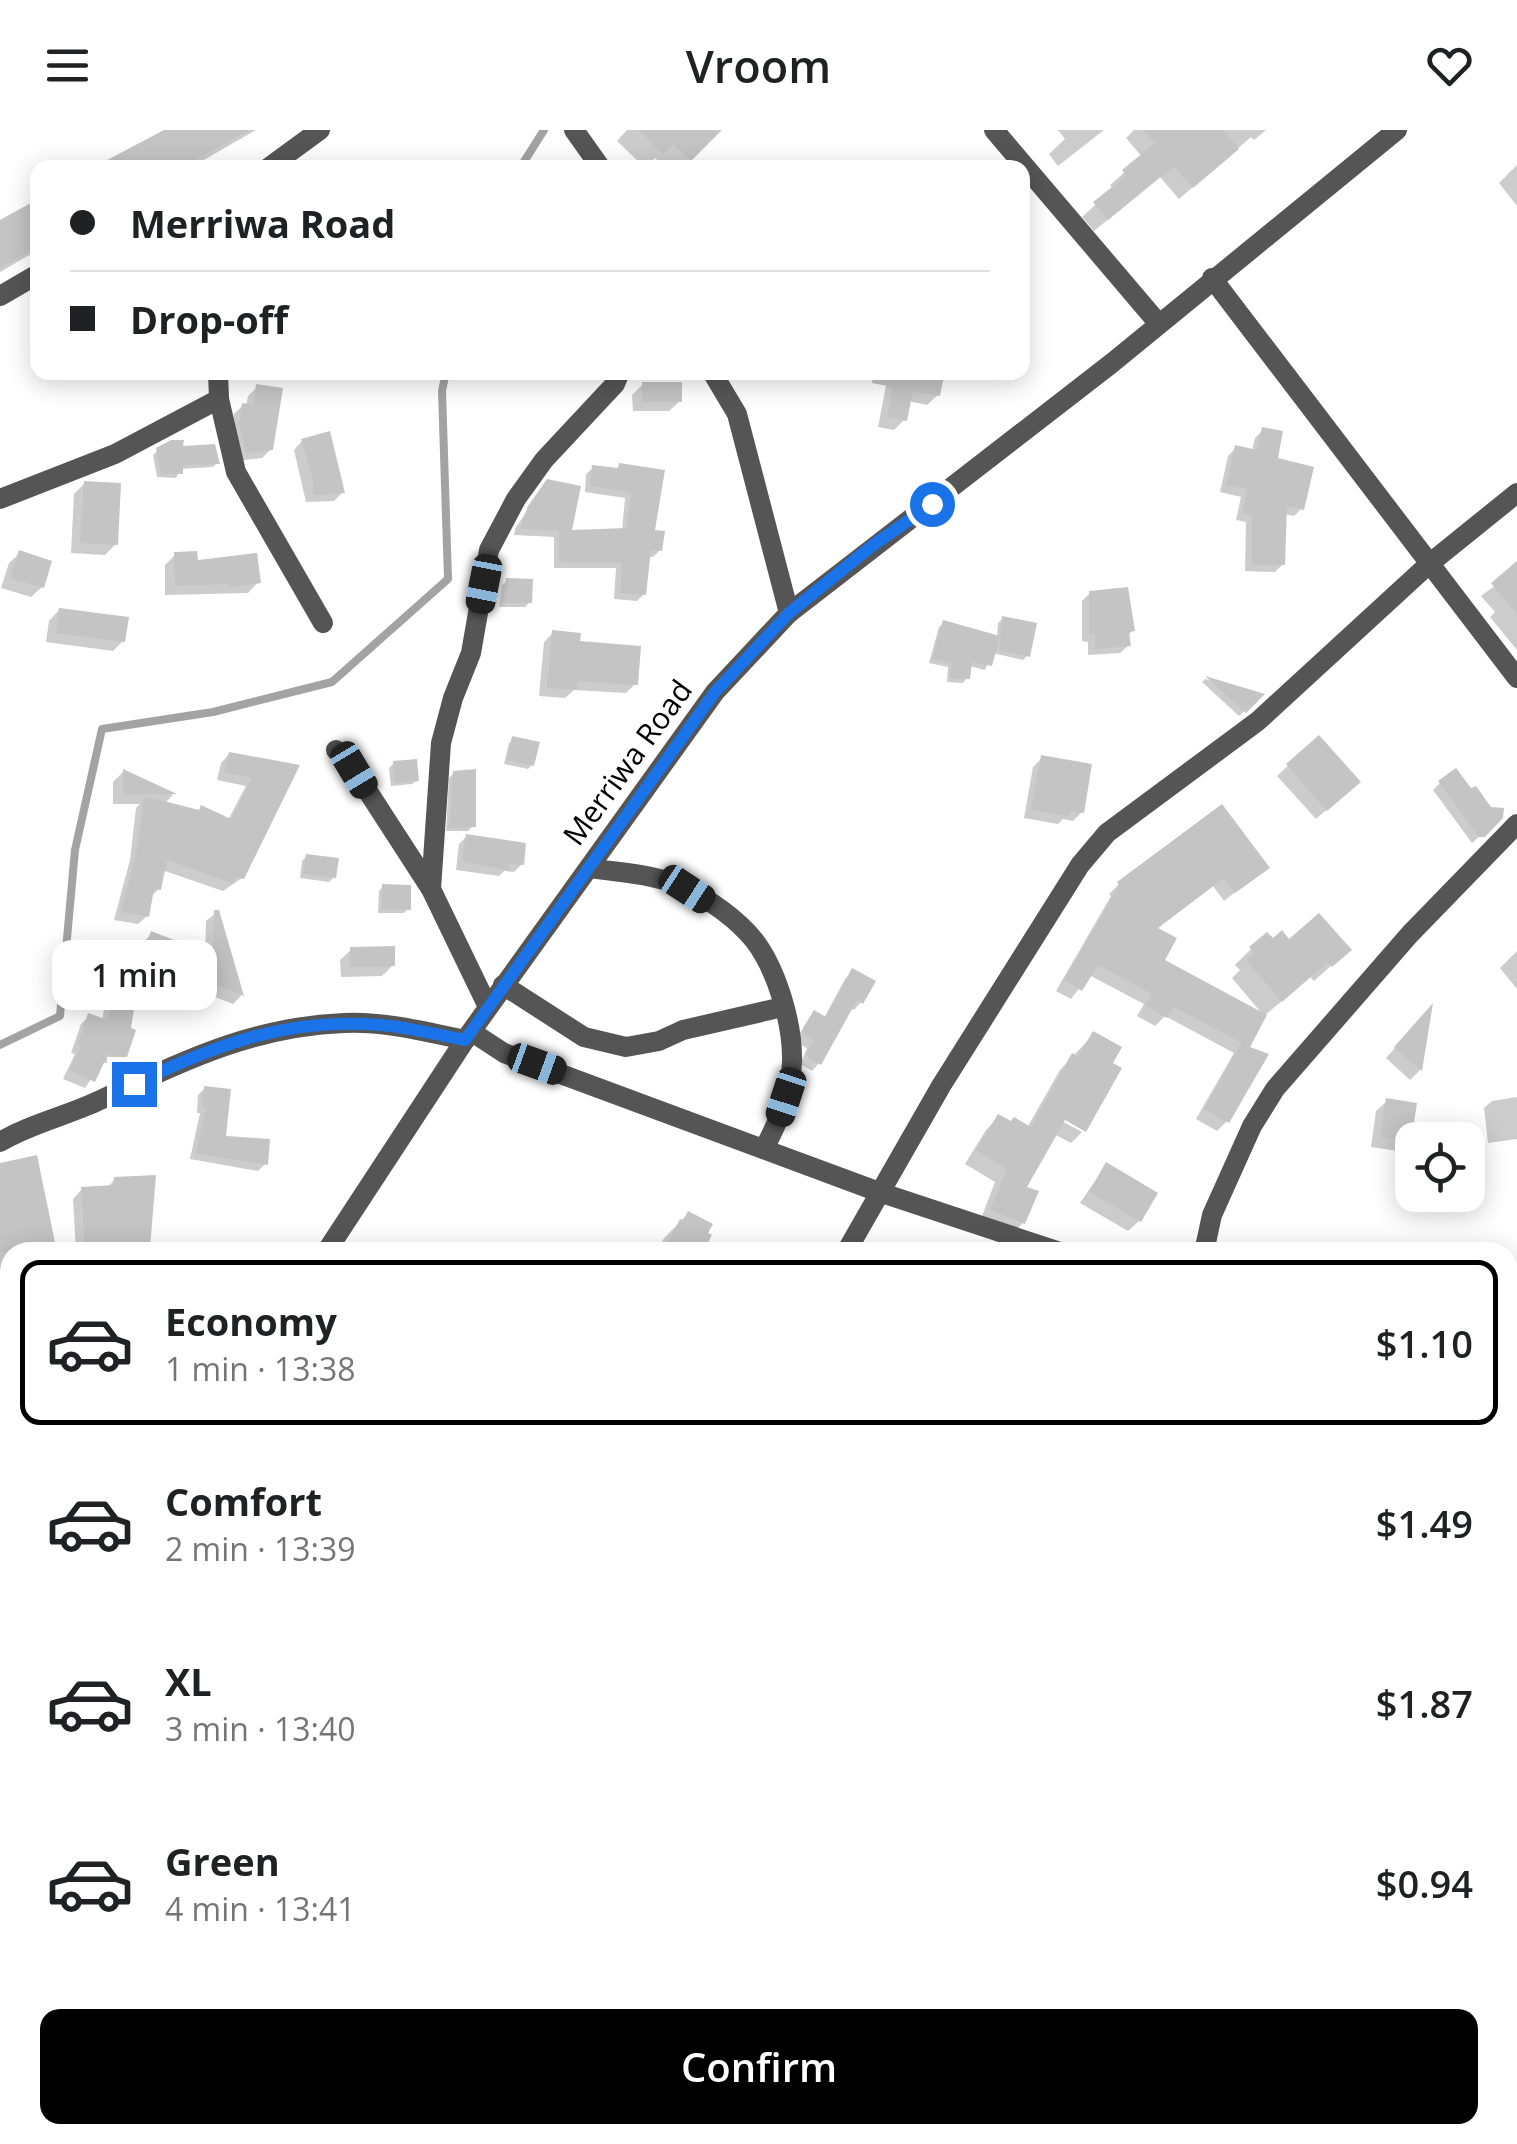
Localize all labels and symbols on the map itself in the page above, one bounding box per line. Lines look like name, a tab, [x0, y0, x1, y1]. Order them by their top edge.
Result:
route start	[910, 482, 955, 527]
car	[464, 552, 504, 616]
street label: Merriwa Road	[553, 671, 701, 853]
car	[326, 737, 382, 803]
car	[654, 860, 720, 918]
callout: 1 min	[52, 939, 216, 1009]
car	[504, 1040, 570, 1088]
route end	[112, 1062, 157, 1107]
car	[762, 1064, 810, 1130]

